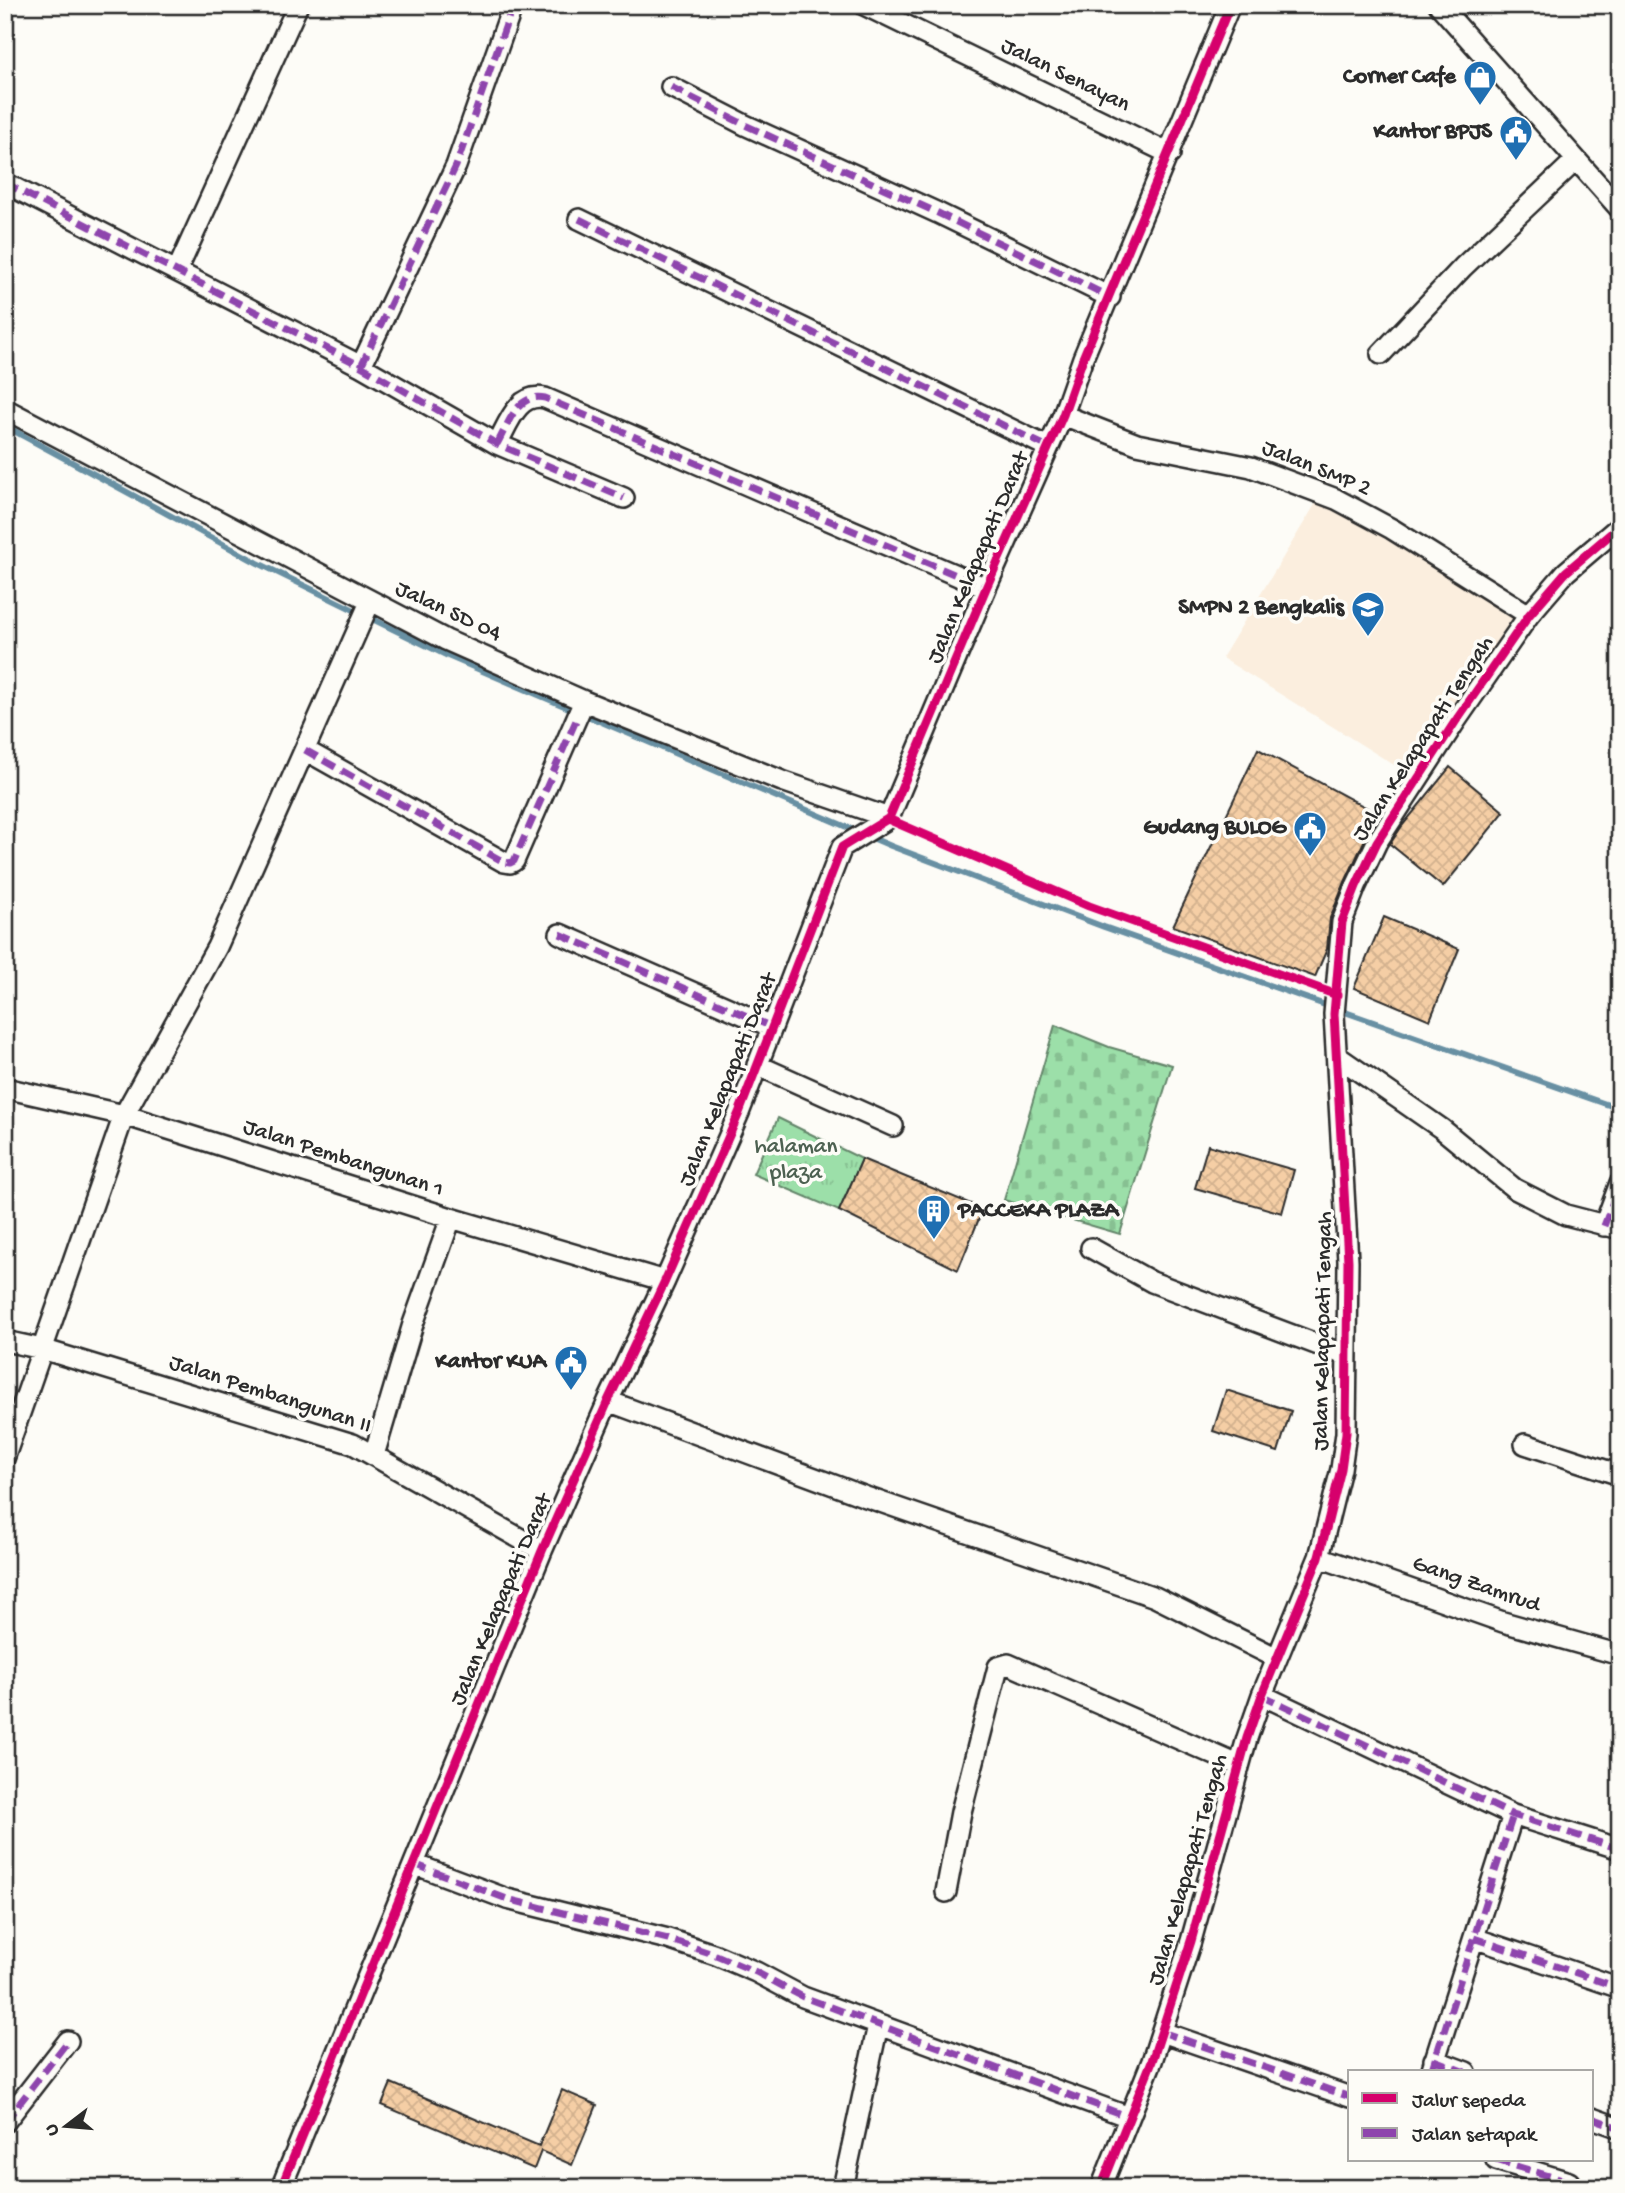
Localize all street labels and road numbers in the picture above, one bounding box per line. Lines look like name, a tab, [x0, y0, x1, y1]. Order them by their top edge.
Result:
street label: Jalan Senayan	[996, 33, 1134, 119]
street label: Jalan SMP 2	[1258, 435, 1374, 503]
street label: Jalan Kelapapati Darat	[922, 446, 1037, 668]
street label: Jalan SD 04	[391, 576, 506, 648]
street label: Jalan Kelapapati Tengah	[1347, 631, 1501, 847]
street label: Jalan Kelapapati Darat	[674, 968, 785, 1191]
street label: Jalan Pembangunan 1	[239, 1114, 447, 1204]
street label: Jalan Kelapapati Tengah	[1308, 1211, 1340, 1451]
street label: Jalan Pembangunan II	[166, 1350, 374, 1440]
street label: Jalan Kelapapati Darat	[445, 1488, 560, 1710]
street label: Gang Zamrud	[1409, 1551, 1545, 1620]
street label: Jalan Kelapapati Tengah	[1143, 1751, 1235, 1989]

